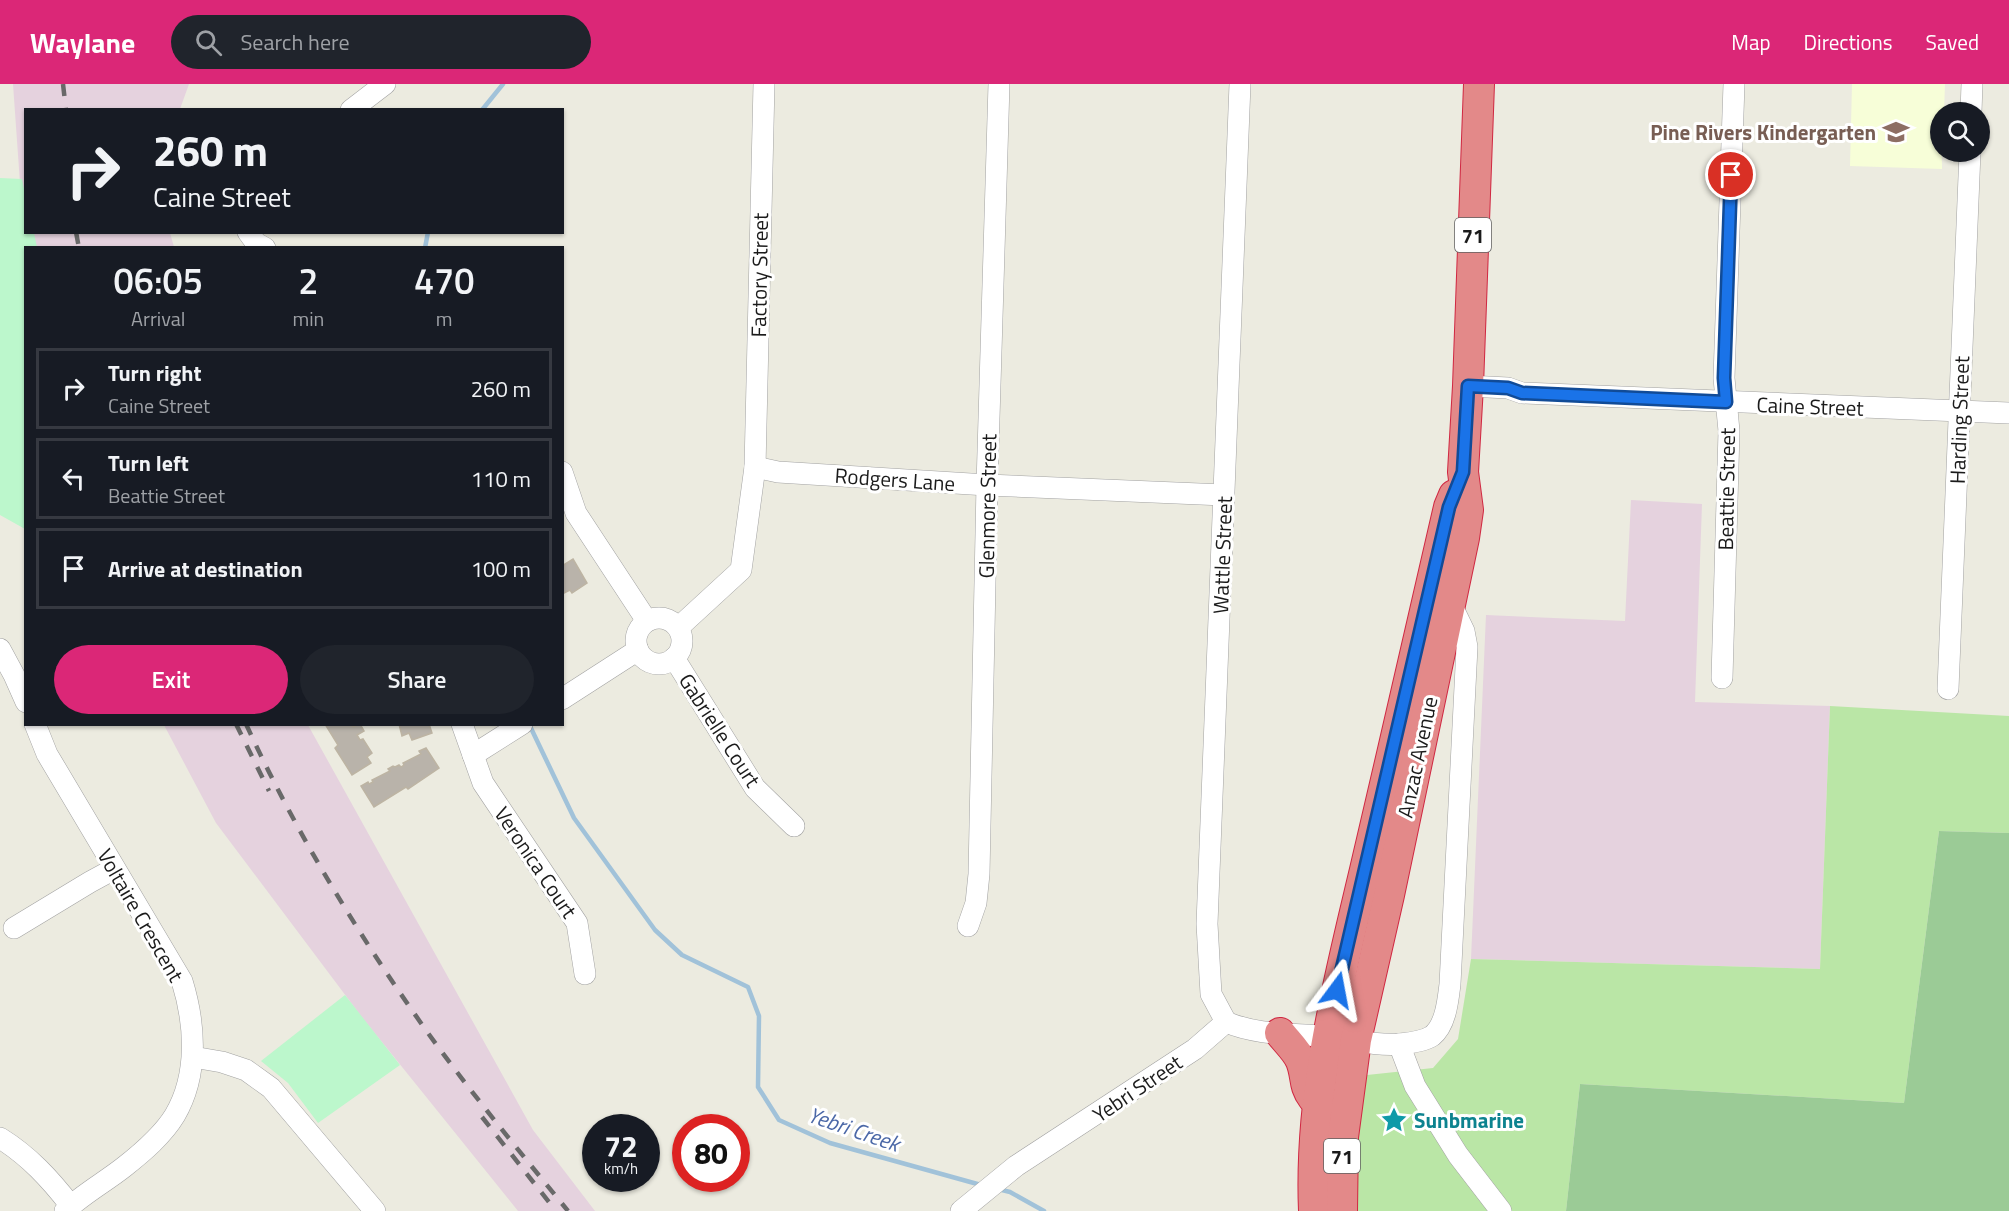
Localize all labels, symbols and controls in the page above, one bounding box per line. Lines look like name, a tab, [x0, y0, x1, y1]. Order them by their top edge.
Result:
search box	[171, 15, 591, 69]
text: Waylane	[30, 21, 135, 64]
text: Search here	[240, 25, 350, 59]
icon: search	[192, 26, 225, 59]
text: Map	[1731, 26, 1771, 58]
text: Directions	[1804, 26, 1893, 58]
text: Saved	[1926, 26, 1979, 58]
map controls	[1930, 102, 1990, 162]
button: search	[1930, 102, 1990, 162]
place label: Pine Rivers Kindergarten	[1650, 116, 1876, 148]
school or university icon: Pine Rivers Kindergarten	[1881, 117, 1911, 147]
text: 260 m	[153, 118, 268, 182]
icon: right	[54, 132, 132, 210]
pin	[1705, 149, 1756, 200]
icon: arrive	[1714, 158, 1747, 191]
text: Caine Street	[153, 176, 291, 217]
street label: Factory Street	[742, 212, 776, 338]
road number: 71	[1455, 218, 1491, 252]
text: 06:05	[114, 253, 203, 308]
text: 2	[298, 253, 318, 308]
text: 470	[414, 253, 474, 308]
text: Arrival	[131, 303, 185, 334]
text: min	[292, 303, 324, 334]
text: m	[436, 303, 452, 334]
street label: Harding Street	[1941, 355, 1977, 485]
text: Turn right	[108, 356, 202, 390]
icon: right	[57, 372, 90, 405]
text: 260 m	[471, 372, 531, 406]
street label: Caine Street	[1756, 388, 1865, 424]
text: Caine Street	[108, 390, 210, 421]
street label: Beattie Street	[1709, 427, 1743, 551]
street label: Glenmore Street	[970, 433, 1004, 579]
text: Turn left	[108, 446, 189, 480]
street label: Rodgers Lane	[834, 459, 956, 499]
icon: left	[57, 462, 90, 495]
text: 110 m	[471, 462, 531, 496]
text: Beattie Street	[108, 480, 225, 511]
street label: Wattle Street	[1204, 495, 1240, 614]
icon: arrive	[57, 552, 90, 585]
text: Arrive at destination	[108, 552, 303, 586]
text: 100 m	[471, 552, 531, 586]
button: Exit	[54, 645, 288, 714]
button: Share	[300, 645, 534, 714]
street label: Gabrielle Court	[671, 667, 769, 794]
street label: Anzac Avenue	[1389, 693, 1445, 821]
street label: Veronica Court	[487, 800, 586, 925]
street label: Voltaire Crescent	[90, 842, 192, 988]
position arrow	[1305, 958, 1369, 1022]
street label: Yebri Street	[1086, 1046, 1189, 1130]
water label: Yebri Creek	[804, 1097, 906, 1161]
place label: Sunbmarine	[1414, 1104, 1524, 1136]
place icon: Sunbmarine	[1379, 1105, 1409, 1135]
speed limit sign: 80	[672, 1114, 750, 1192]
text: 72	[604, 1123, 638, 1169]
road number: 71	[1324, 1139, 1360, 1173]
text: km/h	[604, 1157, 638, 1180]

